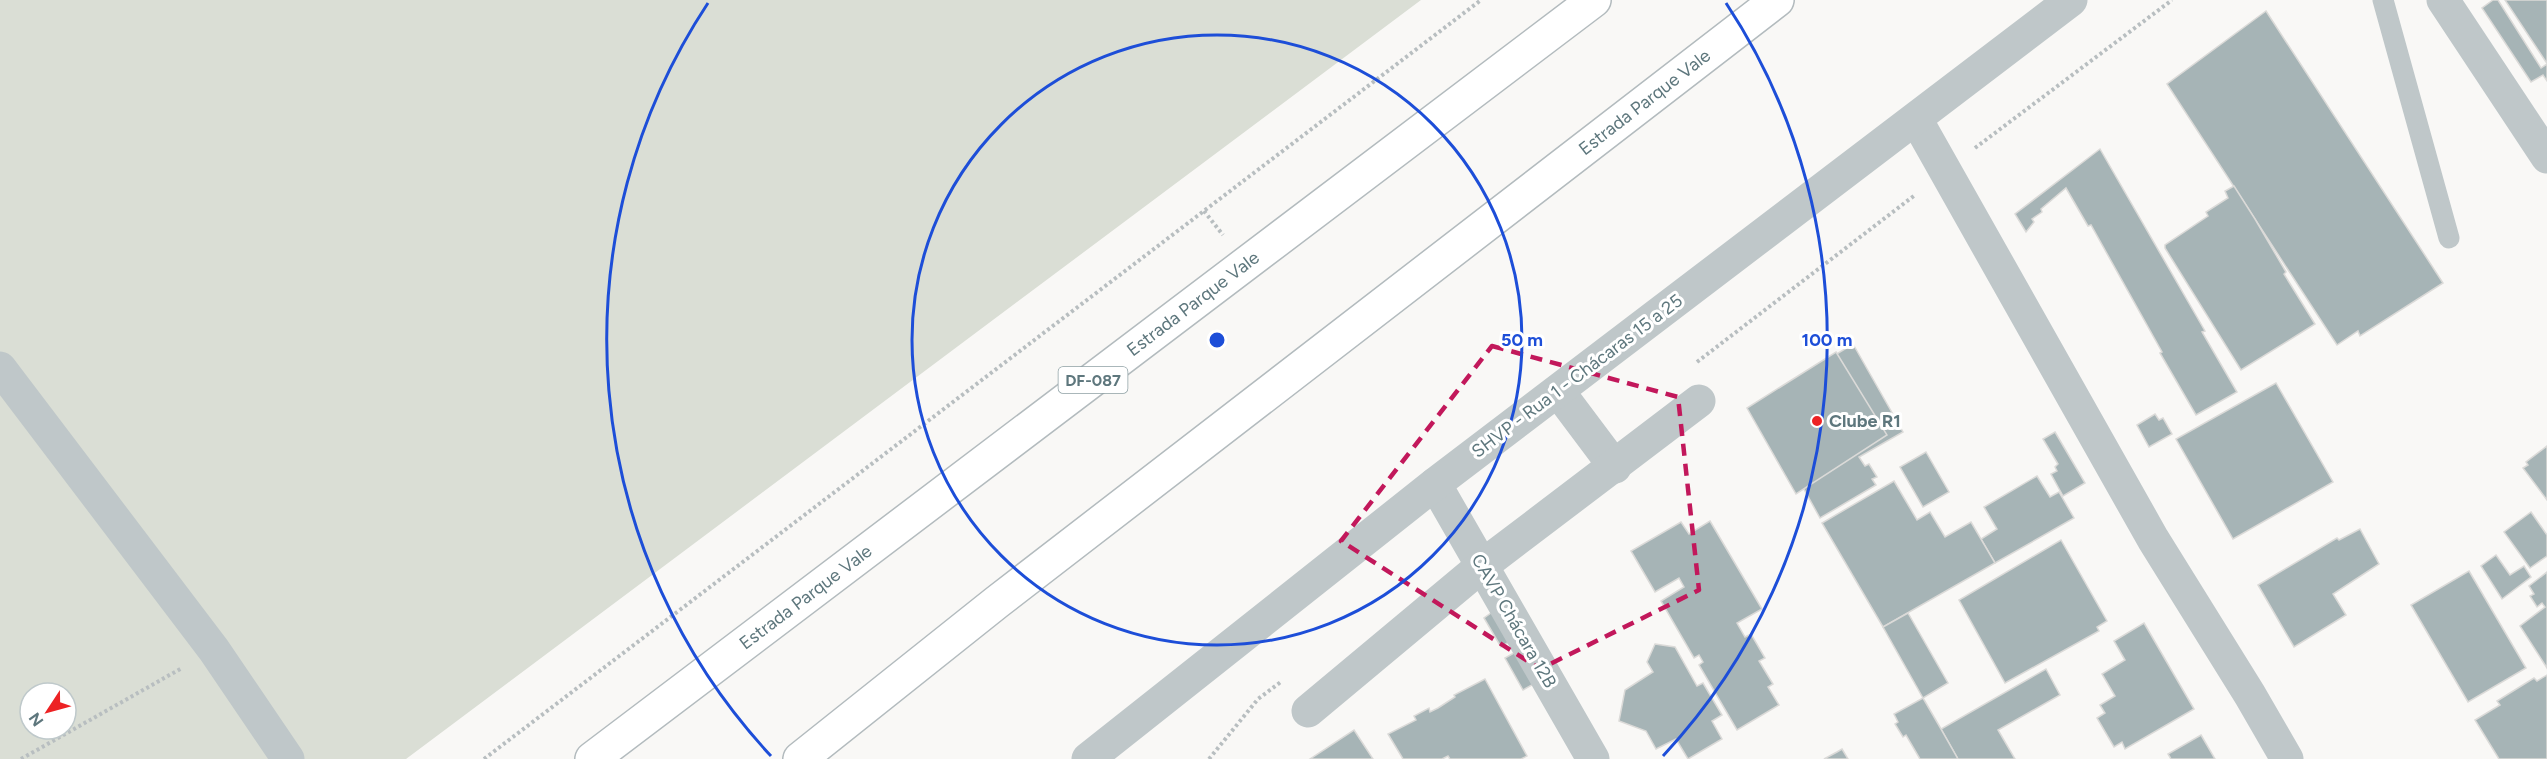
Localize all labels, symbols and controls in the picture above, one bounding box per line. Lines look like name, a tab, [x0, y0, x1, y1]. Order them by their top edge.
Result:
street label: Estrada Parque Vale	[1574, 44, 1715, 160]
street label: Estrada Parque Vale	[1122, 246, 1264, 361]
street label: SHVP - Rua 1 - Chácaras 15 a 25	[1467, 290, 1687, 462]
text: 50 m	[1501, 329, 1543, 351]
text: 100 m	[1802, 329, 1852, 351]
centre of rings	[1207, 330, 1227, 350]
road number: DF-087	[1058, 367, 1128, 393]
place label: Clube R1	[1829, 410, 1901, 432]
marker: Clube R1	[1810, 414, 1824, 428]
street label: Estrada Parque Vale	[735, 540, 876, 654]
street label: CAVP Chácara 12B	[1467, 550, 1561, 692]
north arrow	[18, 681, 78, 741]
text: N	[25, 709, 48, 730]

